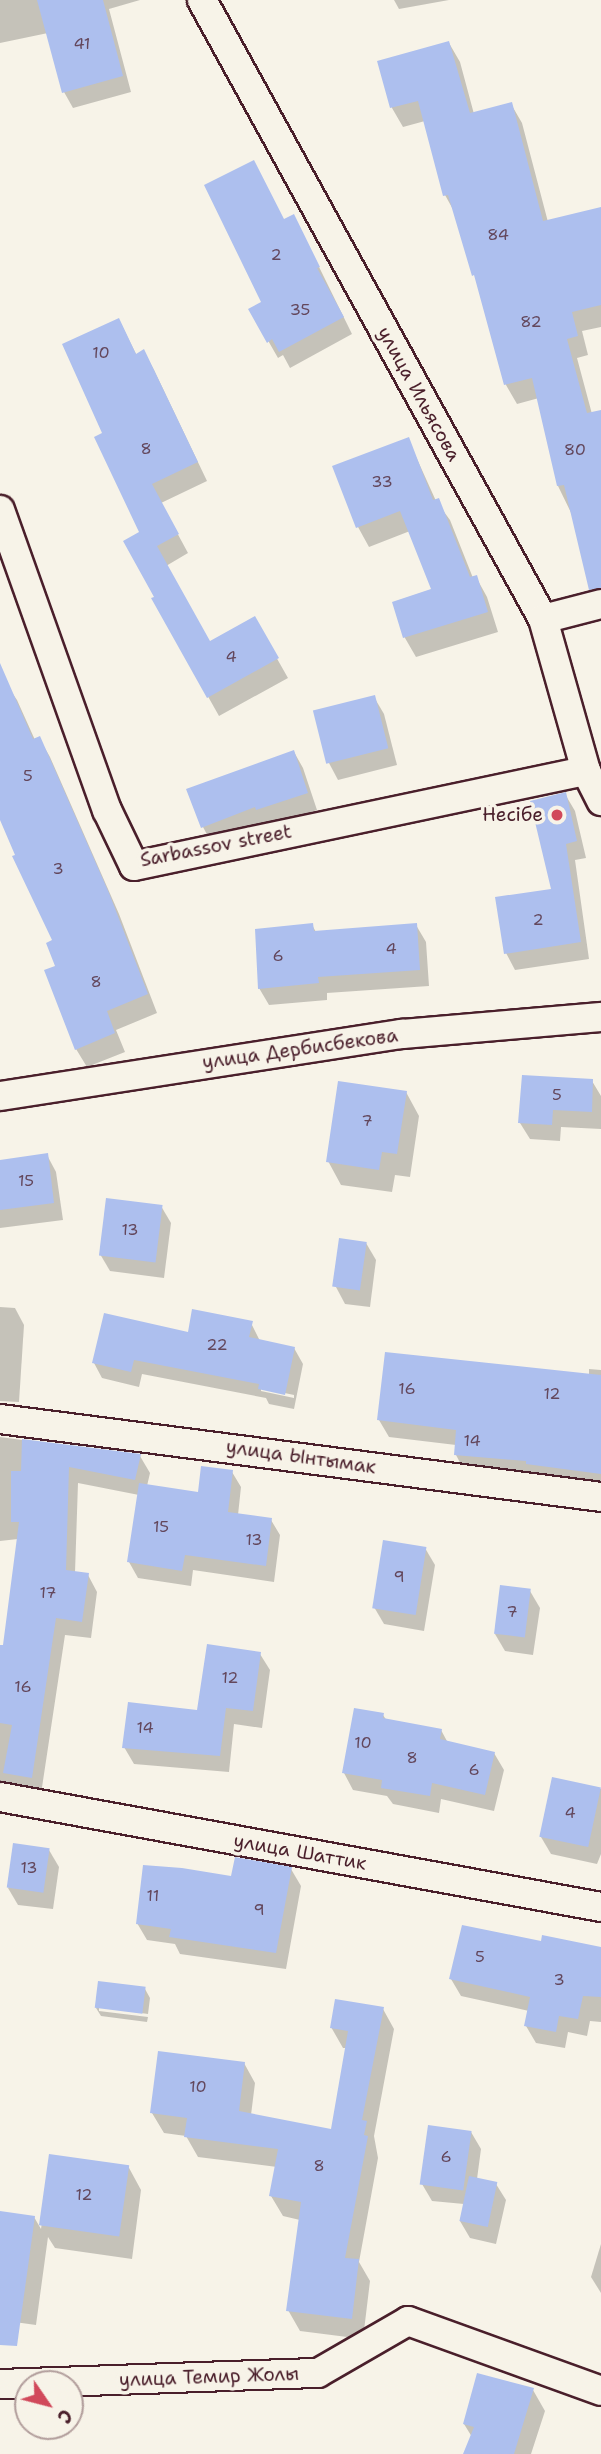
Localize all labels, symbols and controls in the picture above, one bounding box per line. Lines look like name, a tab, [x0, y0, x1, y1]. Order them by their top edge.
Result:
house number: 41	[73, 34, 91, 54]
house number: 84	[487, 225, 509, 245]
house number: 2	[270, 245, 282, 265]
house number: 35	[290, 300, 310, 320]
house number: 82	[520, 312, 542, 332]
street label: улица Ильясова	[373, 323, 465, 465]
house number: 10	[92, 343, 110, 363]
house number: 8	[140, 439, 152, 459]
house number: 80	[564, 440, 586, 460]
house number: 33	[371, 472, 393, 492]
house number: 4	[225, 647, 237, 667]
house number: 5	[23, 766, 33, 786]
place label: Несібе	[482, 804, 543, 826]
marker: Несібе	[549, 807, 565, 823]
street label: Sarbassov street	[138, 820, 294, 872]
house number: 3	[52, 859, 64, 879]
house number: 2	[532, 910, 544, 930]
house number: 4	[385, 939, 397, 959]
house number: 6	[272, 946, 284, 966]
house number: 8	[90, 972, 102, 992]
street label: улица Дербисбекова	[201, 1024, 399, 1074]
house number: 5	[552, 1085, 562, 1105]
house number: 7	[361, 1111, 373, 1131]
house number: 15	[18, 1171, 34, 1191]
house number: 13	[121, 1220, 139, 1240]
house number: 22	[206, 1335, 228, 1355]
house number: 16	[398, 1379, 416, 1399]
house number: 12	[543, 1384, 561, 1404]
house number: 14	[463, 1431, 481, 1451]
street label: улица Ынтымак	[225, 1435, 377, 1479]
house number: 15	[153, 1517, 169, 1537]
house number: 13	[245, 1530, 263, 1550]
house number: 9	[393, 1567, 405, 1587]
house number: 17	[39, 1583, 57, 1603]
house number: 7	[506, 1602, 518, 1622]
house number: 12	[221, 1668, 239, 1688]
house number: 16	[14, 1677, 32, 1697]
house number: 14	[136, 1718, 154, 1738]
house number: 10	[354, 1733, 372, 1753]
house number: 8	[406, 1748, 418, 1768]
house number: 6	[468, 1760, 480, 1780]
house number: 4	[564, 1803, 576, 1823]
street label: улица Шаттик	[232, 1829, 368, 1875]
house number: 13	[20, 1858, 38, 1878]
house number: 11	[147, 1886, 159, 1906]
house number: 9	[253, 1900, 265, 1920]
house number: 5	[475, 1947, 485, 1967]
house number: 3	[553, 1970, 565, 1990]
house number: 10	[189, 2077, 207, 2097]
house number: 6	[440, 2147, 452, 2167]
house number: 8	[313, 2156, 325, 2176]
house number: 12	[75, 2185, 93, 2205]
street label: улица Темир Жолы	[119, 2362, 299, 2392]
north arrow	[14, 2370, 84, 2440]
text: С	[51, 2404, 79, 2428]

